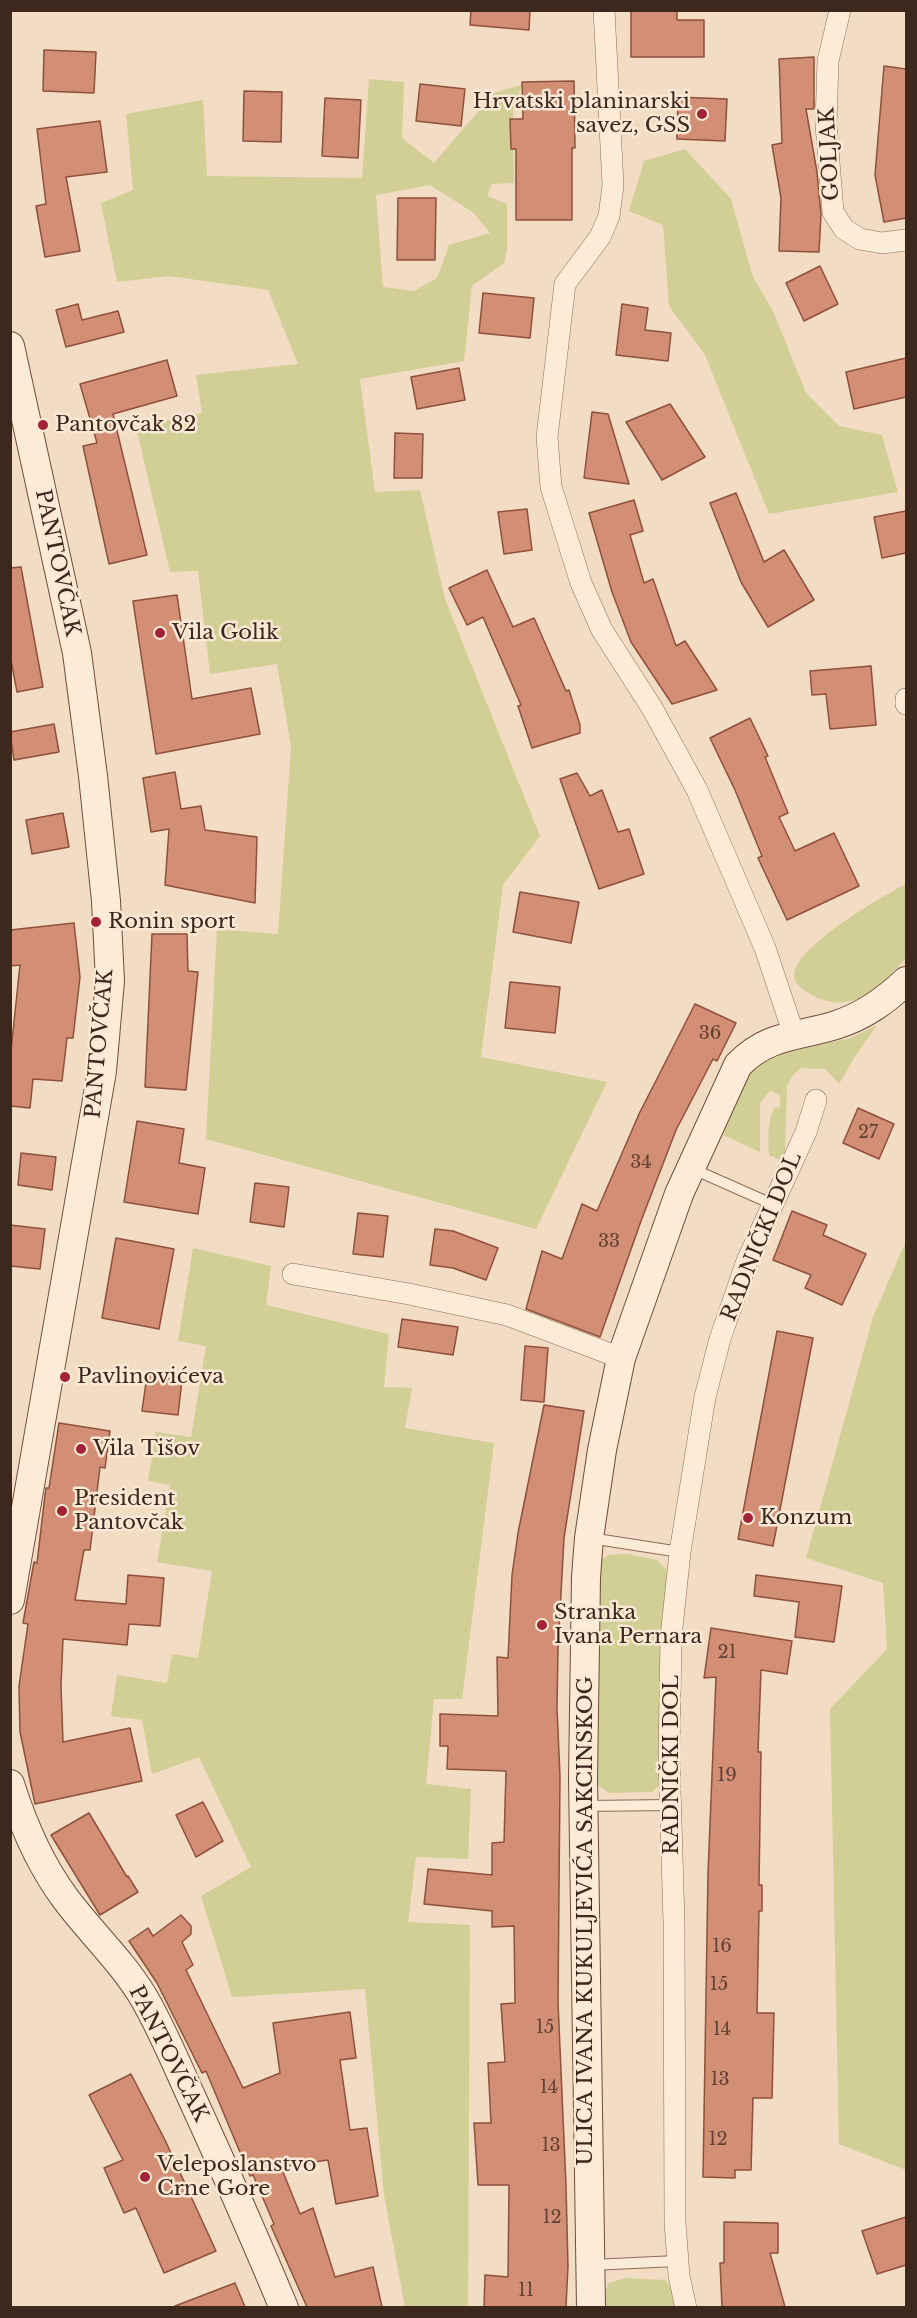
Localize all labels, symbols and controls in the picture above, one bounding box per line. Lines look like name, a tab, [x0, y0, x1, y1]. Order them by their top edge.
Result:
place label: Hrvatski planinarski savez, GSS	[473, 89, 690, 139]
marker: Hrvatski planinarski savez, GSS	[695, 107, 709, 121]
street label: GOLJAK	[815, 107, 845, 201]
place label: Pantovčak 82	[55, 412, 196, 438]
marker: Pantovčak 82	[36, 418, 50, 432]
street label: PANTOVČAK	[29, 487, 85, 639]
place label: Vila Golik	[172, 620, 279, 646]
marker: Vila Golik	[153, 626, 167, 640]
place label: Ronin sport	[108, 909, 236, 935]
marker: Ronin sport	[89, 915, 103, 929]
street label: PANTOVČAK	[81, 968, 119, 1120]
house number: 36	[699, 1023, 721, 1045]
house number: 27	[858, 1122, 878, 1144]
street label: RADNIČKI DOL	[717, 1149, 807, 1325]
house number: 34	[630, 1152, 652, 1174]
house number: 33	[598, 1231, 620, 1253]
place label: Pavlinovićeva	[77, 1364, 224, 1390]
marker: Pavlinovićeva	[58, 1370, 72, 1384]
place label: Vila Tišov	[93, 1436, 200, 1462]
marker: Vila Tišov	[74, 1442, 88, 1456]
place label: President Pantovčak	[74, 1486, 184, 1536]
marker: President Pantovčak	[55, 1504, 69, 1518]
place label: Konzum	[760, 1505, 852, 1531]
marker: Konzum	[741, 1511, 755, 1525]
place label: Stranka Ivana Pernara	[554, 1600, 702, 1650]
marker: Stranka Ivana Pernara	[535, 1618, 549, 1632]
house number: 21	[717, 1642, 737, 1664]
street label: RADNIČKI DOL	[659, 1675, 685, 1855]
street label: ULICA IVANA KUKULJEVIĆA SAKCINSKOG	[573, 1676, 599, 2166]
house number: 19	[717, 1765, 737, 1787]
house number: 16	[712, 1936, 732, 1958]
house number: 15	[710, 1974, 728, 1996]
street label: PANTOVČAK	[123, 1982, 213, 2126]
house number: 15	[536, 2017, 554, 2039]
house number: 14	[713, 2019, 731, 2041]
house number: 13	[710, 2069, 730, 2091]
house number: 14	[540, 2077, 558, 2099]
house number: 12	[708, 2129, 728, 2151]
house number: 13	[541, 2135, 561, 2157]
place label: Veleposlanstvo Crne Gore	[157, 2152, 317, 2202]
marker: Veleposlanstvo Crne Gore	[138, 2170, 152, 2184]
house number: 12	[542, 2207, 562, 2229]
house number: 11	[518, 2280, 534, 2302]

